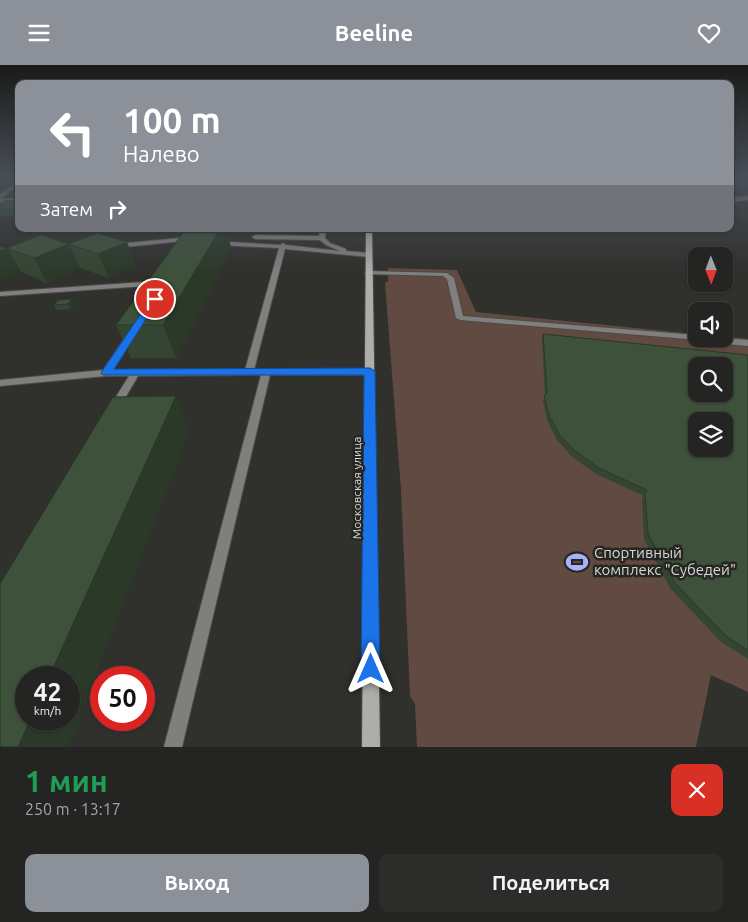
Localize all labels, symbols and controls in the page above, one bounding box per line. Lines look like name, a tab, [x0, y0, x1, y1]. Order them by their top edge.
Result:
icon: menu	[25, 19, 53, 47]
icon: heart	[695, 19, 723, 47]
text: Beeline	[335, 20, 413, 45]
icon: left	[40, 100, 105, 165]
text: 100 m	[123, 100, 221, 140]
text: Налево	[123, 141, 200, 166]
icon: right	[103, 195, 131, 223]
text: Затем	[40, 198, 93, 220]
north arrow	[688, 247, 732, 293]
map controls	[688, 247, 733, 457]
pin	[134, 278, 176, 320]
icon: arrive	[141, 285, 169, 313]
button: sound	[688, 302, 733, 347]
button: search	[688, 357, 733, 402]
button: layers	[688, 412, 733, 457]
street label: Московская улица	[350, 437, 363, 539]
place label: Спортивный комплекс "Субедей"	[594, 544, 736, 578]
sports icon: Спортивный комплекс "Субедей"	[564, 549, 590, 575]
position arrow	[344, 642, 396, 694]
speed limit sign: 50	[90, 666, 155, 731]
text: 42	[33, 678, 62, 706]
text: km/h	[34, 704, 61, 717]
text: 1 мин	[25, 764, 108, 798]
button: close	[671, 764, 723, 816]
text: 250 m · 13:17	[25, 800, 121, 818]
button: Выход	[25, 854, 369, 912]
button: Поделиться	[379, 854, 723, 912]

